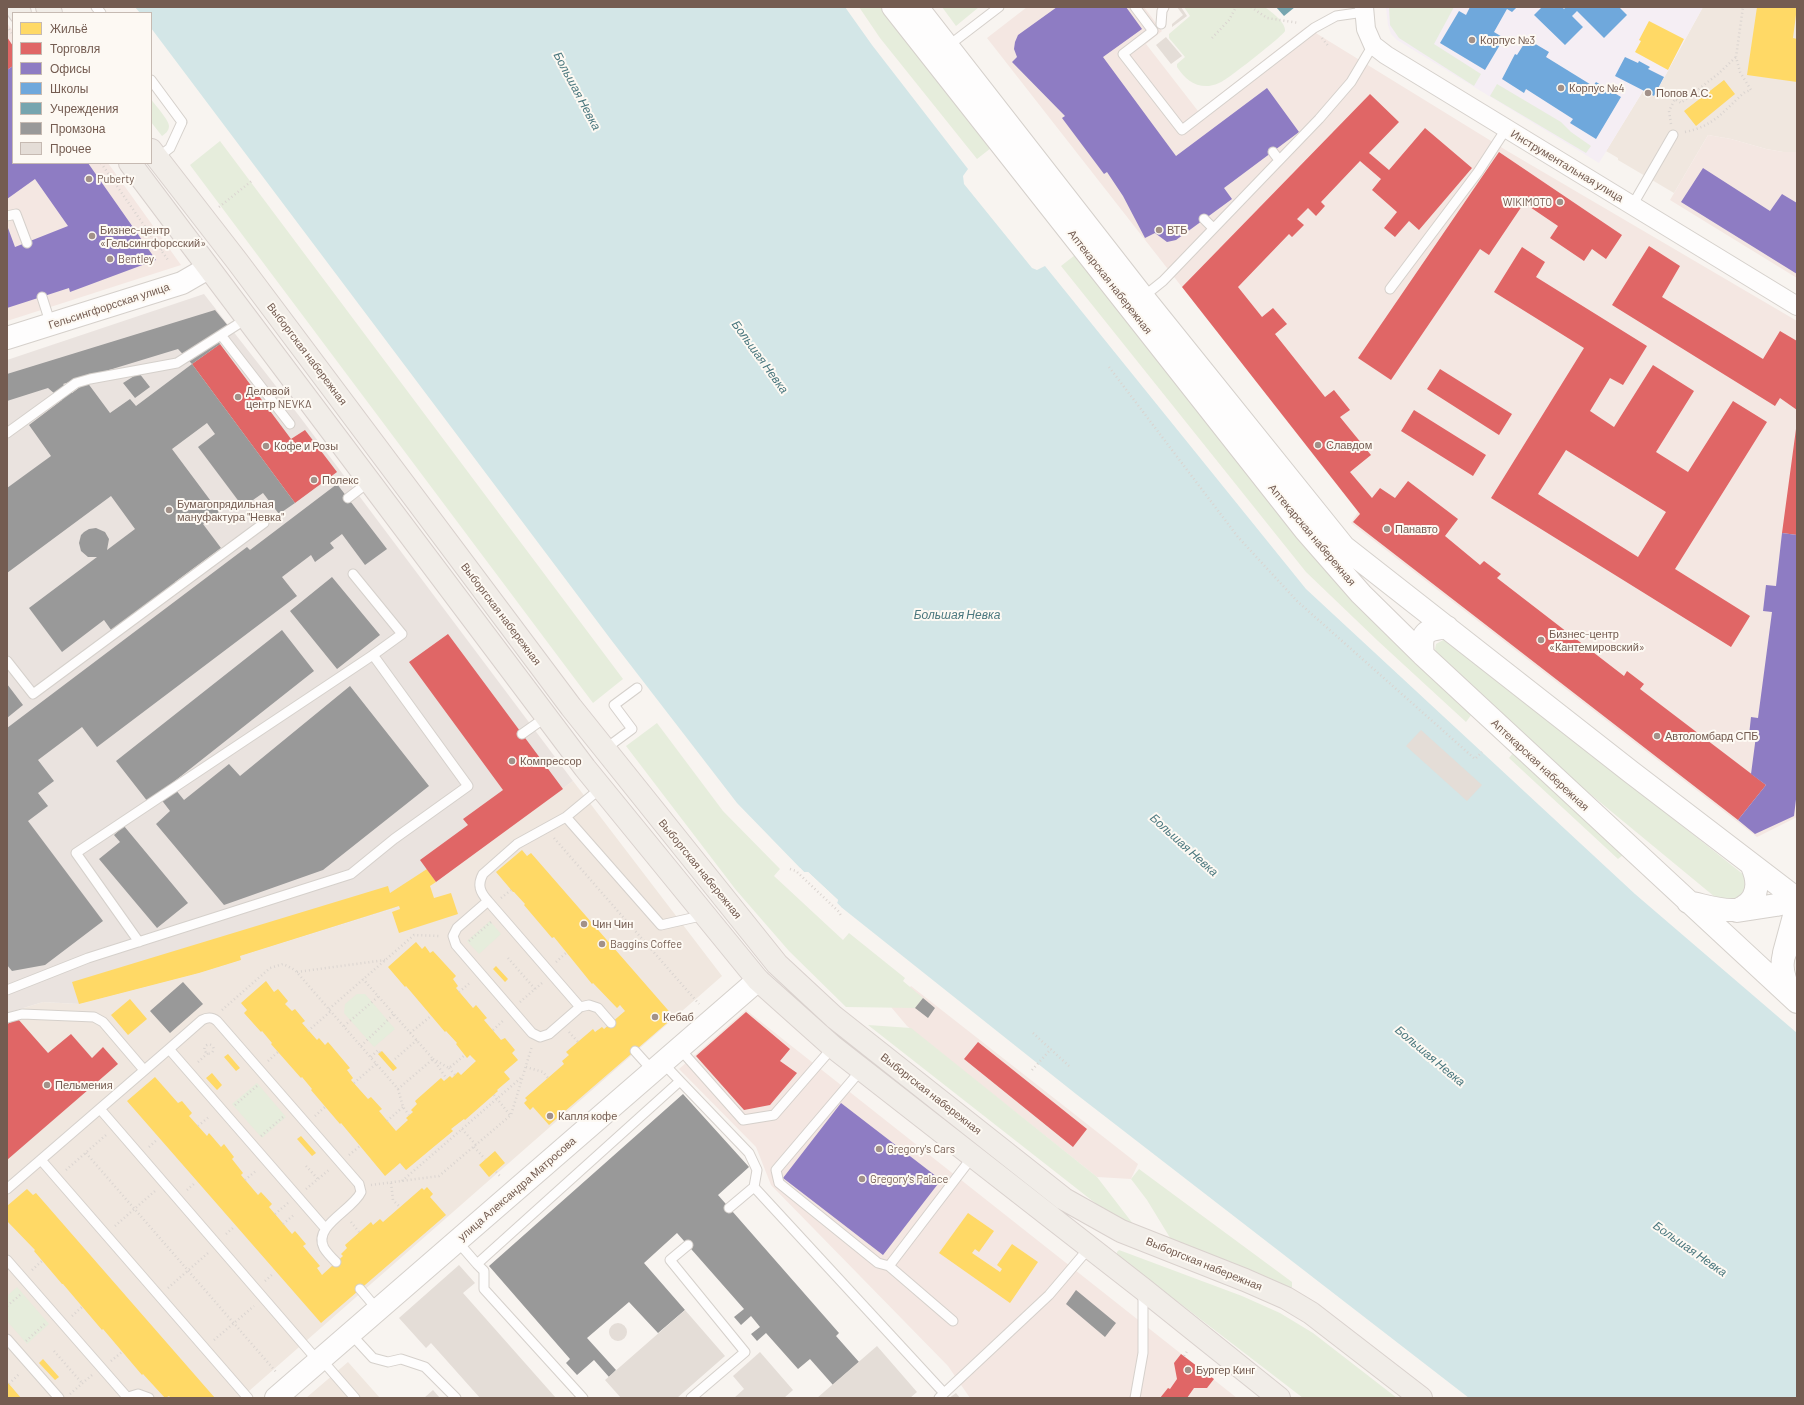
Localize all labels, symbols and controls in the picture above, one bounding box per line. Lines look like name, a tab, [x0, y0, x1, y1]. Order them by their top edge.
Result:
legend	[12, 12, 152, 164]
text: Жильё	[50, 21, 88, 35]
place label: Корпус №3	[1480, 33, 1535, 47]
marker: Корпус №3	[1467, 35, 1477, 45]
text: Торговля	[50, 41, 100, 55]
water label: Большая Невка	[550, 49, 604, 133]
text: Офисы	[50, 61, 91, 75]
text: Школы	[50, 81, 88, 95]
place label: Корпус №4	[1569, 81, 1625, 95]
marker: Корпус №4	[1556, 83, 1566, 93]
place label: Попов А.С.	[1656, 86, 1712, 100]
marker: Попов А.С.	[1643, 88, 1653, 98]
text: Учреждения	[50, 101, 119, 115]
text: Промзона	[50, 121, 105, 135]
street label: Инструментальная улица	[1508, 127, 1626, 205]
text: Прочее	[50, 141, 91, 155]
place label: Puberty	[97, 172, 134, 186]
marker: Puberty	[84, 174, 94, 184]
place label: WIKIMOTO	[1503, 195, 1552, 209]
marker: WIKIMOTO	[1555, 197, 1565, 207]
place label: Бизнес-центр «Гельсингфорсский»	[100, 223, 206, 249]
place label: ВТБ	[1167, 223, 1188, 237]
marker: ВТБ	[1154, 225, 1164, 235]
street label: Аптекарская набережная	[1065, 227, 1155, 337]
marker: Бизнес-центр «Гельсингфорсский»	[87, 231, 97, 241]
place label: Bentley	[118, 252, 154, 266]
marker: Bentley	[105, 254, 115, 264]
street label: Гельсингфорсская улица	[47, 280, 171, 332]
street label: Выборгская набережная	[264, 300, 350, 408]
water label: Большая Невка	[729, 318, 791, 396]
place label: Деловой центр NEVKA	[246, 384, 312, 410]
marker: Деловой центр NEVKA	[233, 392, 243, 402]
place label: Славдом	[1326, 438, 1372, 452]
place label: Кофе и Розы	[274, 439, 338, 453]
marker: Славдом	[1313, 440, 1323, 450]
marker: Кофе и Розы	[261, 441, 271, 451]
place label: Полекс	[322, 473, 359, 487]
marker: Полекс	[309, 475, 319, 485]
street label: Аптекарская набережная	[1266, 482, 1358, 588]
place label: Бумагопрядильная мануфактура "Невка"	[177, 497, 284, 523]
marker: Бумагопрядильная мануфактура "Невка"	[164, 505, 174, 515]
place label: Панавто	[1395, 522, 1438, 536]
marker: Панавто	[1382, 524, 1392, 534]
street label: Выборгская набережная	[458, 560, 544, 668]
water label: Большая Невка	[914, 608, 1000, 622]
place label: Бизнес-центр «Кантемировский»	[1549, 627, 1645, 653]
marker: Бизнес-центр «Кантемировский»	[1536, 635, 1546, 645]
street label: Аптекарская набережная	[1488, 716, 1592, 814]
place label: Автоломбард СПБ	[1665, 729, 1759, 743]
marker: Автоломбард СПБ	[1652, 731, 1662, 741]
place label: Компрессор	[520, 754, 582, 768]
marker: Компрессор	[507, 756, 517, 766]
water label: Большая Невка	[1147, 811, 1221, 879]
street label: Выборгская набережная	[656, 816, 744, 922]
place label: Чин Чин	[592, 917, 633, 931]
marker: Чин Чин	[579, 919, 589, 929]
place label: Baggins Coffee	[610, 937, 682, 951]
marker: Baggins Coffee	[597, 939, 607, 949]
place label: Кебаб	[663, 1010, 694, 1024]
marker: Кебаб	[650, 1012, 660, 1022]
water label: Большая Невка	[1392, 1023, 1468, 1089]
street label: Выборгская набережная	[878, 1050, 984, 1138]
place label: Пельмения	[55, 1078, 113, 1092]
marker: Пельмения	[42, 1080, 52, 1090]
place label: Капля кофе	[558, 1109, 617, 1123]
marker: Капля кофе	[545, 1111, 555, 1121]
street label: улица Александра Матросова	[455, 1134, 579, 1244]
place label: Gregory's Cars	[887, 1142, 955, 1156]
marker: Gregory's Cars	[874, 1144, 884, 1154]
place label: Gregory's Palace	[870, 1172, 948, 1186]
marker: Gregory's Palace	[857, 1174, 867, 1184]
water label: Большая Невка	[1650, 1218, 1730, 1280]
street label: Выборгская набережная	[1144, 1235, 1264, 1293]
place label: Бургер Кинг	[1196, 1363, 1255, 1377]
marker: Бургер Кинг	[1183, 1365, 1193, 1375]

